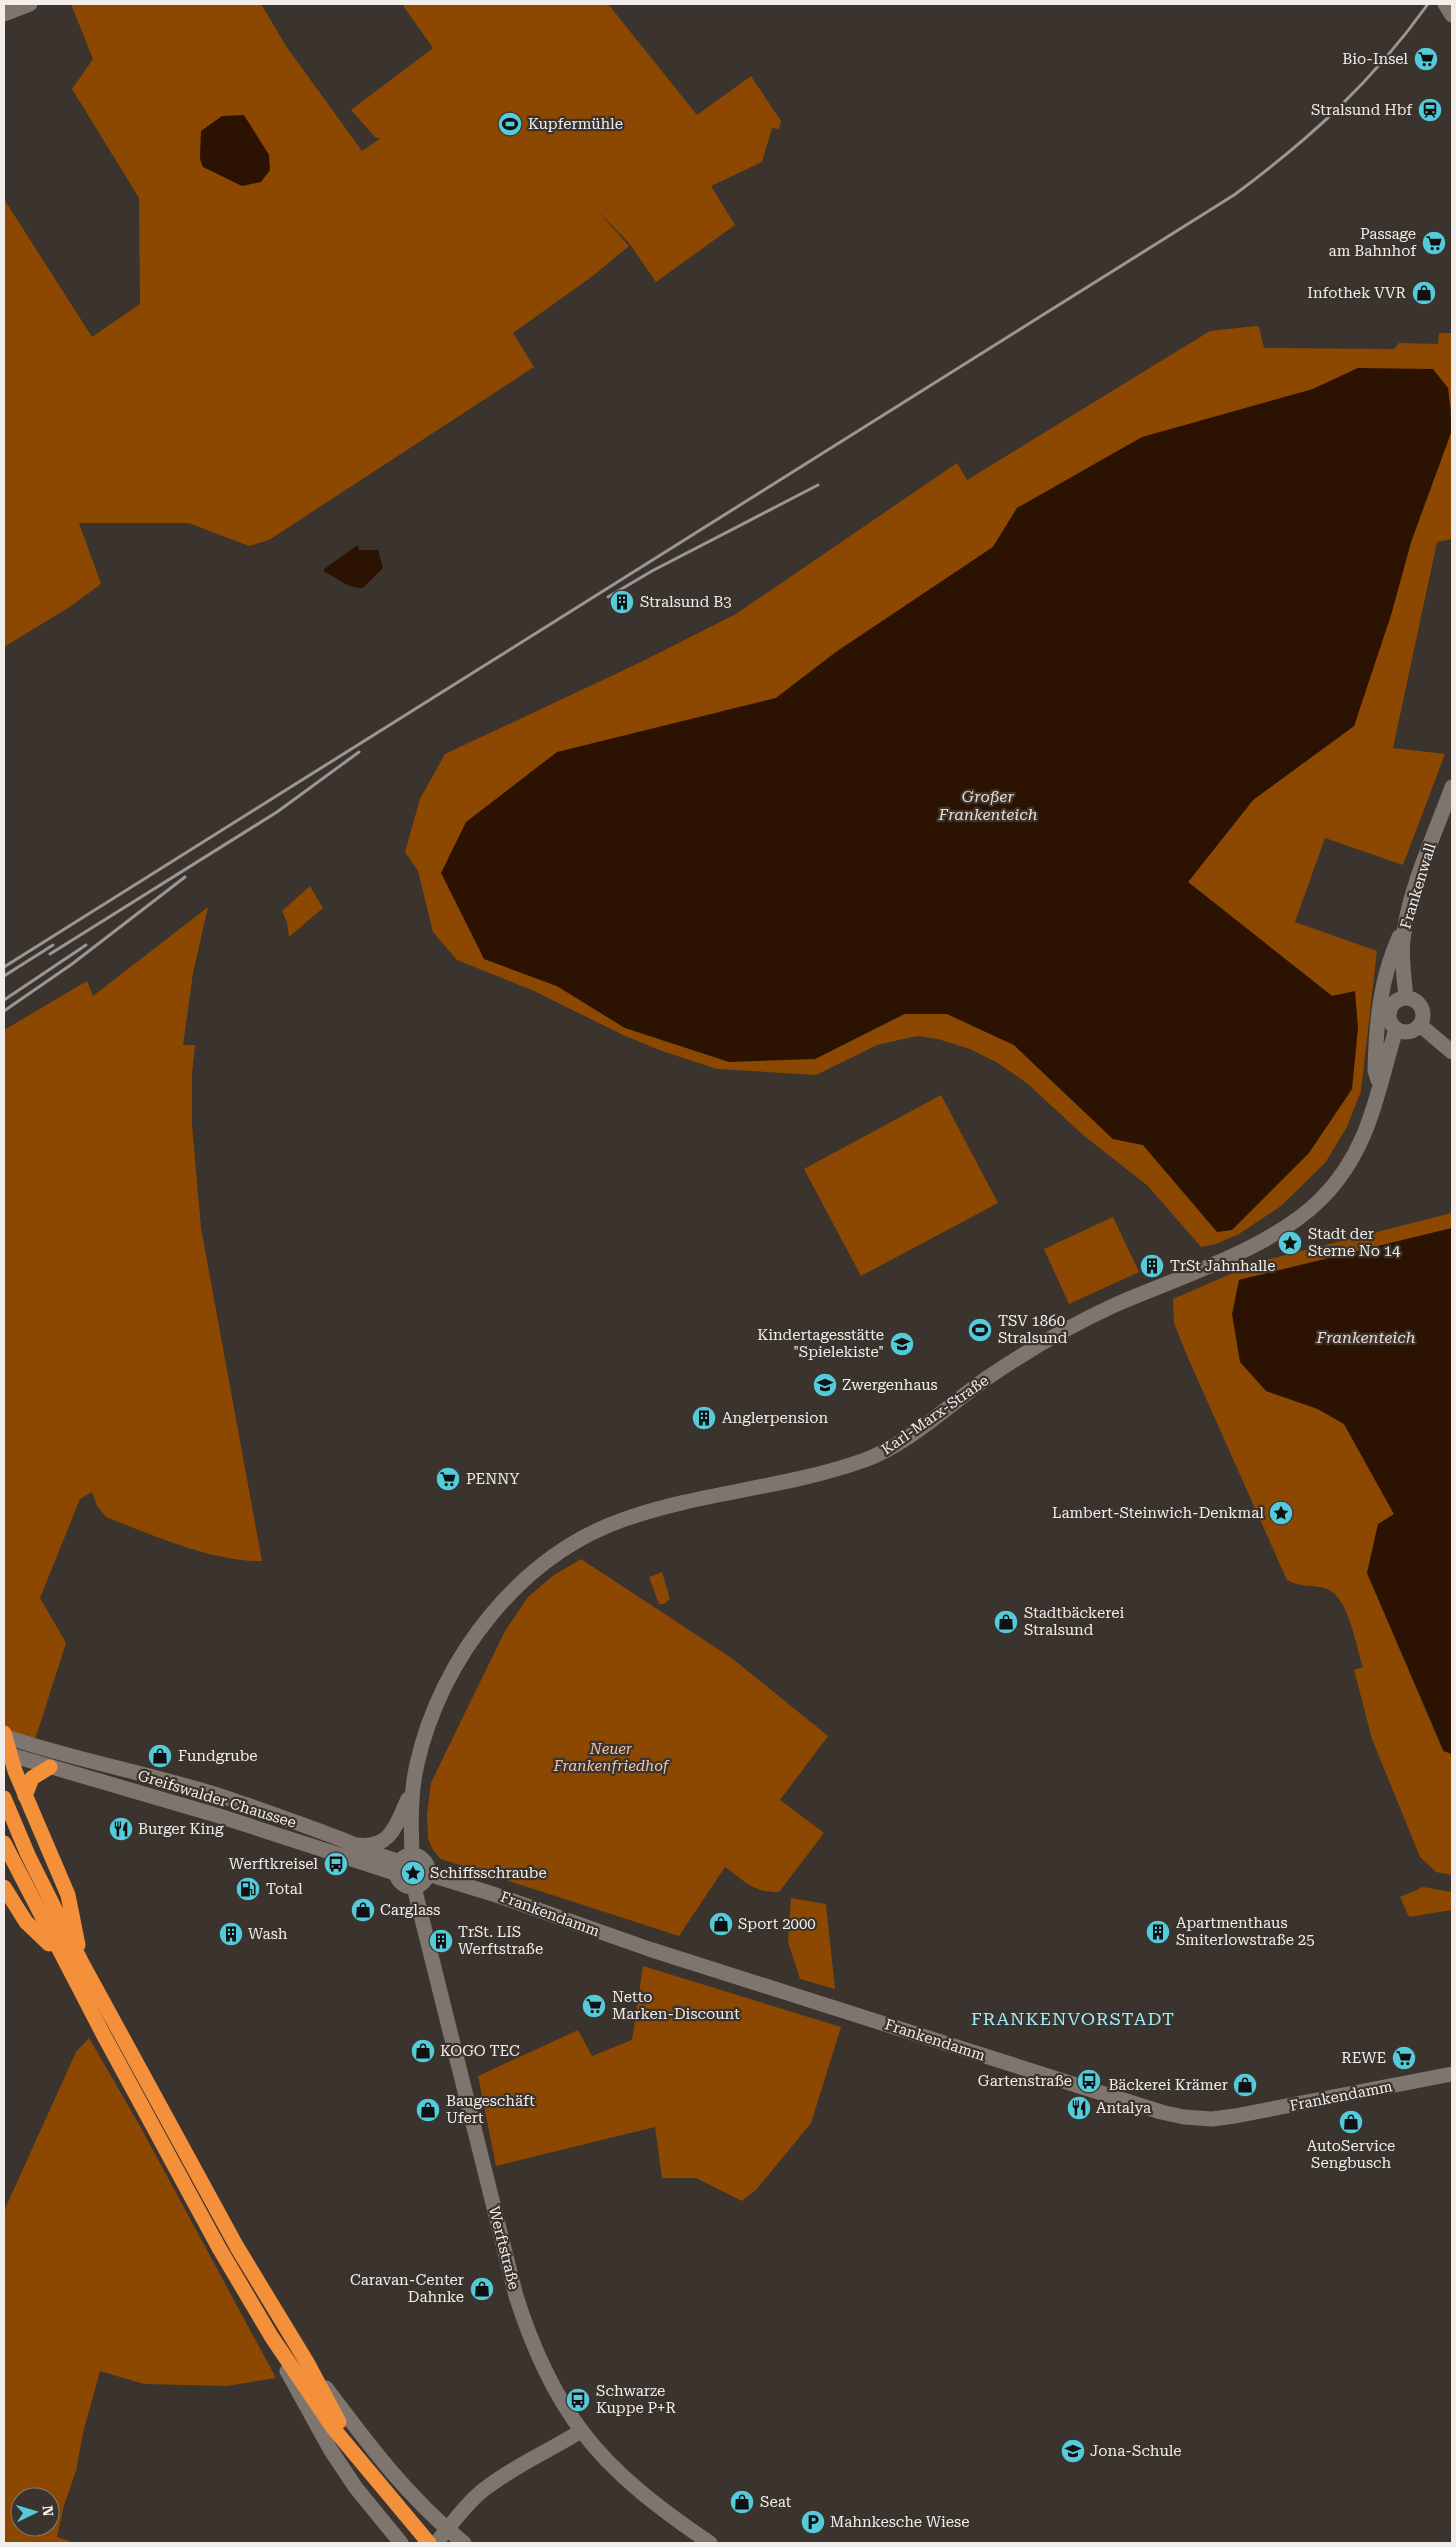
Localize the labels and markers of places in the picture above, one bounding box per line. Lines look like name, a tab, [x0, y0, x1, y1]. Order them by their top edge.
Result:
supermarket icon: Bio-Insel	[1413, 46, 1439, 72]
place label: Bio-Insel	[1342, 50, 1408, 68]
station icon: Stralsund Hbf	[1417, 97, 1443, 123]
place label: Stralsund Hbf	[1311, 101, 1413, 119]
sports icon: Kupfermühle	[497, 111, 523, 137]
place label: Kupfermühle	[528, 115, 623, 133]
place label: Passage am Bahnhof	[1329, 225, 1417, 260]
supermarket icon: Passage am Bahnhof	[1421, 230, 1447, 256]
shop icon: Infothek VVR	[1411, 280, 1437, 306]
place label: Infothek VVR	[1307, 284, 1407, 302]
building icon: Stralsund B3	[609, 589, 635, 615]
place label: Stralsund B3	[640, 593, 732, 611]
place label: Stadt der Sterne No 14	[1308, 1225, 1401, 1260]
place icon: Stadt der Sterne No 14	[1277, 1230, 1303, 1256]
building icon: TrSt Jahnhalle	[1139, 1253, 1165, 1279]
place label: TrSt Jahnhalle	[1170, 1257, 1275, 1275]
place label: TSV 1860 Stralsund	[998, 1312, 1068, 1347]
sports icon: TSV 1860 Stralsund	[967, 1317, 993, 1343]
place label: Kindertagesstätte "Spielekiste"	[757, 1326, 884, 1361]
school or university icon: Kindertagesstätte "Spielekiste"	[889, 1331, 915, 1357]
school or university icon: Zwergenhaus	[812, 1372, 838, 1398]
place label: Zwergenhaus	[842, 1376, 938, 1394]
building icon: Anglerpension	[691, 1405, 717, 1431]
place label: Anglerpension	[722, 1409, 829, 1427]
supermarket icon: PENNY	[435, 1466, 461, 1492]
place label: PENNY	[466, 1470, 520, 1488]
place icon: Lambert-Steinwich-Denkmal	[1268, 1500, 1294, 1526]
place label: Lambert-Steinwich-Denkmal	[1052, 1504, 1264, 1522]
place label: Stadtbäckerei Stralsund	[1024, 1604, 1124, 1639]
shop icon: Stadtbäckerei Stralsund	[993, 1609, 1019, 1635]
shop icon: Fundgrube	[147, 1743, 173, 1769]
place label: Fundgrube	[178, 1747, 258, 1765]
restaurant icon: Burger King	[108, 1816, 134, 1842]
place label: Burger King	[138, 1820, 224, 1838]
bus stop icon: Werftkreisel	[323, 1851, 349, 1877]
place label: Werftkreisel	[229, 1855, 318, 1873]
place icon: Schiffsschraube	[400, 1860, 426, 1886]
place label: Schiffsschraube	[430, 1864, 547, 1882]
fuel station icon: Total	[235, 1876, 261, 1902]
place label: Total	[266, 1880, 303, 1898]
shop icon: Carglass	[350, 1897, 376, 1923]
place label: Carglass	[380, 1901, 440, 1919]
shop icon: Sport 2000	[708, 1911, 734, 1937]
place label: Apartmenthaus Smiterlowstraße 25	[1176, 1914, 1315, 1949]
place label: Sport 2000	[738, 1915, 816, 1933]
building icon: Apartmenthaus Smiterlowstraße 25	[1145, 1919, 1171, 1945]
building icon: Wash	[218, 1921, 244, 1947]
place label: TrSt. LIS Werftstraße	[458, 1923, 543, 1958]
place label: Wash	[248, 1925, 288, 1943]
building icon: TrSt. LIS Werftstraße	[428, 1928, 454, 1954]
place label: Netto Marken-Discount	[612, 1988, 740, 2023]
supermarket icon: Netto Marken-Discount	[581, 1993, 607, 2019]
shop icon: KOGO TEC	[410, 2038, 436, 2064]
place label: KOGO TEC	[440, 2042, 520, 2060]
supermarket icon: REWE	[1391, 2045, 1417, 2071]
place label: REWE	[1341, 2049, 1386, 2067]
bus stop icon: Gartenstraße	[1076, 2068, 1102, 2094]
place label: Gartenstraße	[978, 2072, 1072, 2090]
shop icon: Bäckerei Krämer	[1232, 2072, 1258, 2098]
place label: Bäckerei Krämer	[1108, 2076, 1228, 2094]
place label: Baugeschäft Ufert	[446, 2092, 535, 2127]
restaurant icon: Antalya	[1066, 2095, 1092, 2121]
shop icon: Baugeschäft Ufert	[415, 2097, 441, 2123]
place label: Antalya	[1096, 2099, 1151, 2117]
shop icon: AutoService Sengbusch	[1338, 2109, 1364, 2135]
place label: AutoService Sengbusch	[1307, 2137, 1395, 2172]
place label: Caravan-Center Dahnke	[350, 2271, 464, 2306]
shop icon: Caravan-Center Dahnke	[469, 2276, 495, 2302]
place label: Schwarze Kuppe P+R	[596, 2382, 676, 2417]
bus stop icon: Schwarze Kuppe P+R	[565, 2387, 591, 2413]
school or university icon: Jona-Schule	[1060, 2438, 1086, 2464]
place label: Jona-Schule	[1090, 2442, 1182, 2460]
shop icon: Seat	[729, 2489, 755, 2515]
place label: Seat	[760, 2493, 792, 2511]
parking icon: Mahnkesche Wiese	[800, 2509, 826, 2535]
place label: Mahnkesche Wiese	[830, 2513, 969, 2531]

